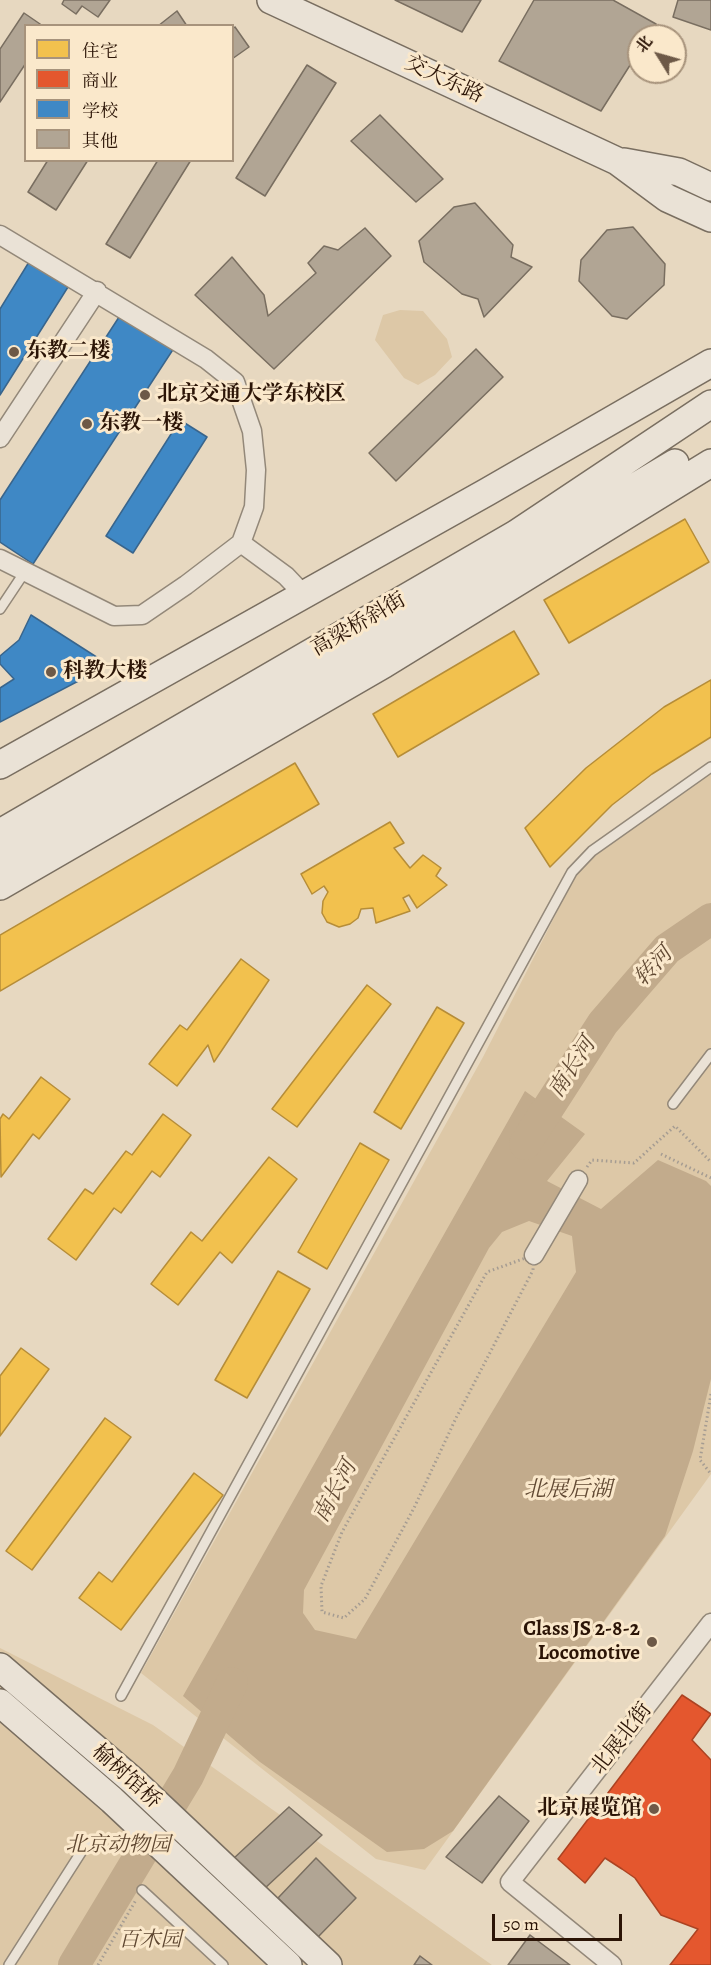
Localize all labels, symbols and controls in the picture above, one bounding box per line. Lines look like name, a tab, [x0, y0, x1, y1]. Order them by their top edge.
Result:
legend	[24, 24, 234, 162]
north arrow	[627, 24, 687, 84]
text: 北	[631, 31, 658, 57]
text: 住宅	[82, 39, 118, 63]
street label: 交大东路	[401, 51, 487, 109]
text: 商业	[82, 69, 118, 93]
text: 学校	[82, 99, 118, 123]
text: 其他	[82, 129, 118, 153]
place label: 东教二楼	[26, 339, 110, 365]
marker: 东教二楼	[7, 345, 21, 359]
place label: 北京交通大学东校区	[157, 382, 346, 408]
marker: 北京交通大学东校区	[138, 388, 152, 402]
place label: 东教一楼	[99, 411, 183, 437]
marker: 东教一楼	[80, 417, 94, 431]
street label: 高梁桥斜街	[307, 588, 411, 662]
place label: 科教大楼	[63, 659, 147, 685]
marker: 科教大楼	[44, 665, 58, 679]
water label: 转河	[629, 942, 679, 992]
water label: 南长河	[544, 1033, 602, 1103]
water label: 南长河	[309, 1457, 363, 1527]
water label: 北展后湖	[524, 1478, 612, 1504]
place label: Class JS 2-8-2 Locomotive	[523, 1617, 640, 1667]
marker: Class JS 2-8-2 Locomotive	[645, 1635, 659, 1649]
street label: 北展北街	[586, 1698, 658, 1780]
street label: 榆树馆桥	[86, 1740, 166, 1814]
place label: 北京展览馆	[537, 1796, 642, 1822]
marker: 北京展览馆	[647, 1802, 661, 1816]
park label: 北京动物园	[66, 1833, 170, 1859]
scale bar	[495, 1902, 626, 1940]
text: 50 m	[503, 1912, 539, 1936]
park label: 百木园	[119, 1928, 181, 1954]

